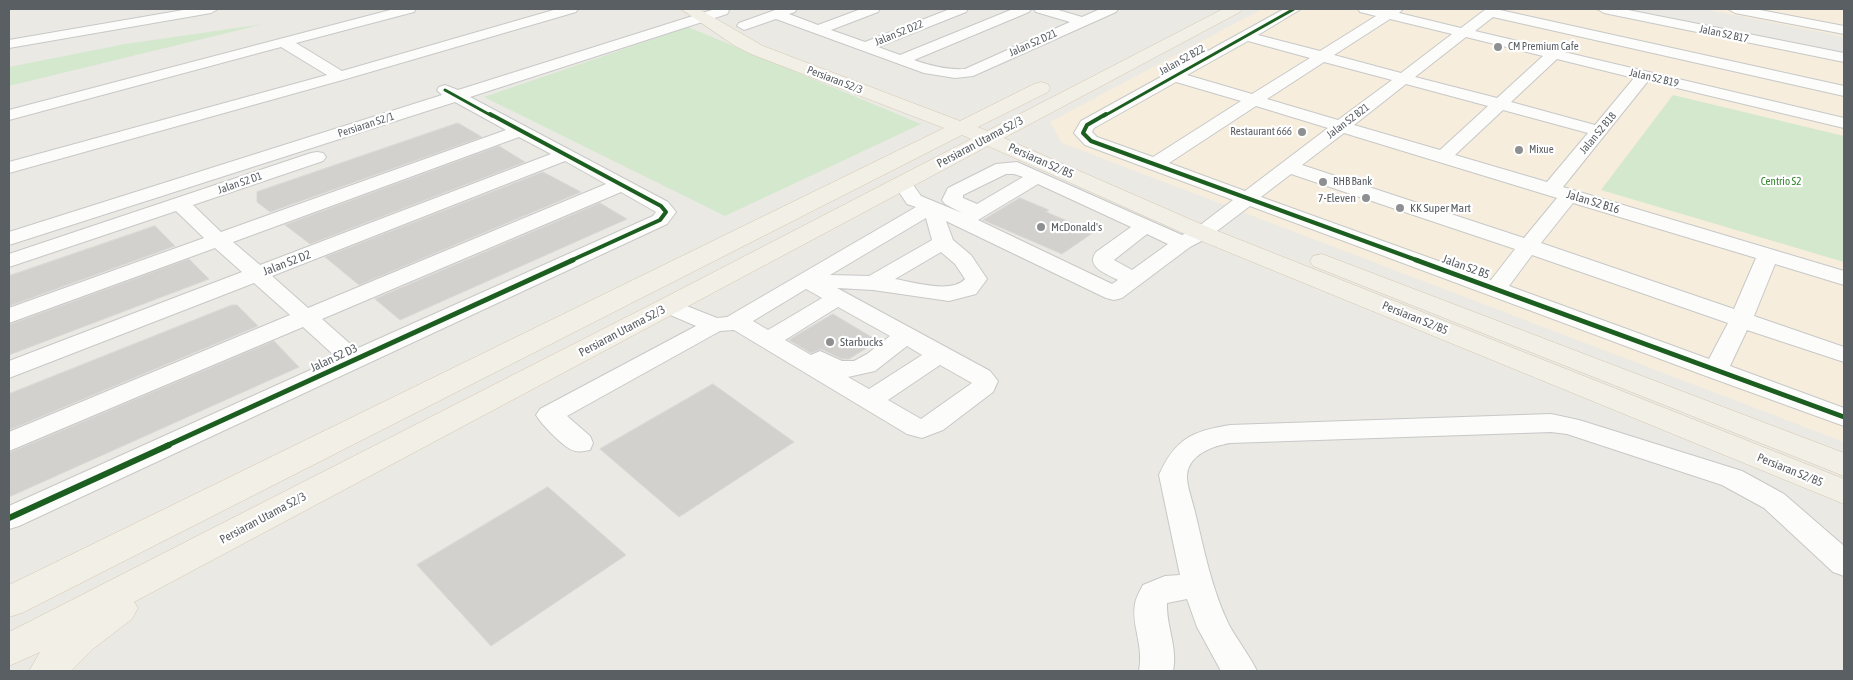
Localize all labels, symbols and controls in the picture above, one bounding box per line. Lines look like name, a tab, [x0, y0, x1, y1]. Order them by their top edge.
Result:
street label: Jalan S2 D22	[873, 17, 925, 49]
street label: Jalan S2 B17	[1698, 22, 1750, 46]
street label: Jalan S2 D21	[1007, 27, 1059, 59]
place label: CM Premium Cafe	[1508, 40, 1579, 54]
marker: CM Premium Cafe	[1492, 41, 1504, 53]
street label: Jalan S2 B22	[1157, 42, 1207, 78]
street label: Persiaran S2/3	[805, 63, 865, 97]
street label: Jalan S2 B19	[1628, 66, 1680, 90]
street label: Jalan S2 B21	[1324, 101, 1372, 141]
street label: Jalan S2 B18	[1577, 109, 1619, 157]
street label: Persiaran S2/1	[336, 110, 396, 140]
street label: Persiaran Utama S2/3	[934, 113, 1026, 171]
place label: Restaurant 666	[1230, 125, 1292, 139]
marker: Restaurant 666	[1296, 126, 1308, 138]
street label: Persiaran S2/B5	[1006, 140, 1076, 182]
place label: Mixue	[1529, 143, 1554, 157]
marker: Mixue	[1513, 144, 1525, 156]
street label: Jalan S2 D1	[216, 169, 264, 197]
place label: RHB Bank	[1333, 175, 1372, 189]
park label: Centrio S2	[1761, 175, 1801, 189]
marker: RHB Bank	[1317, 176, 1329, 188]
street label: Jalan S2 B16	[1565, 187, 1621, 217]
place label: 7-Eleven	[1318, 191, 1356, 205]
marker: 7-Eleven	[1360, 192, 1372, 204]
place label: KK Super Mart	[1410, 201, 1471, 215]
marker: KK Super Mart	[1394, 202, 1406, 214]
place label: McDonald's	[1051, 220, 1102, 234]
marker: McDonald's	[1035, 221, 1047, 233]
street label: Jalan S2 D2	[261, 247, 313, 279]
street label: Jalan S2 B5	[1440, 252, 1492, 282]
street label: Persiaran S2/B5	[1380, 298, 1450, 338]
street label: Persiaran Utama S2/3	[576, 302, 668, 360]
place label: Starbucks	[840, 335, 883, 349]
marker: Starbucks	[824, 336, 836, 348]
street label: Jalan S2 D3	[308, 341, 360, 375]
street label: Persiaran S2/B5	[1755, 450, 1825, 490]
street label: Persiaran Utama S2/3	[217, 489, 309, 547]

